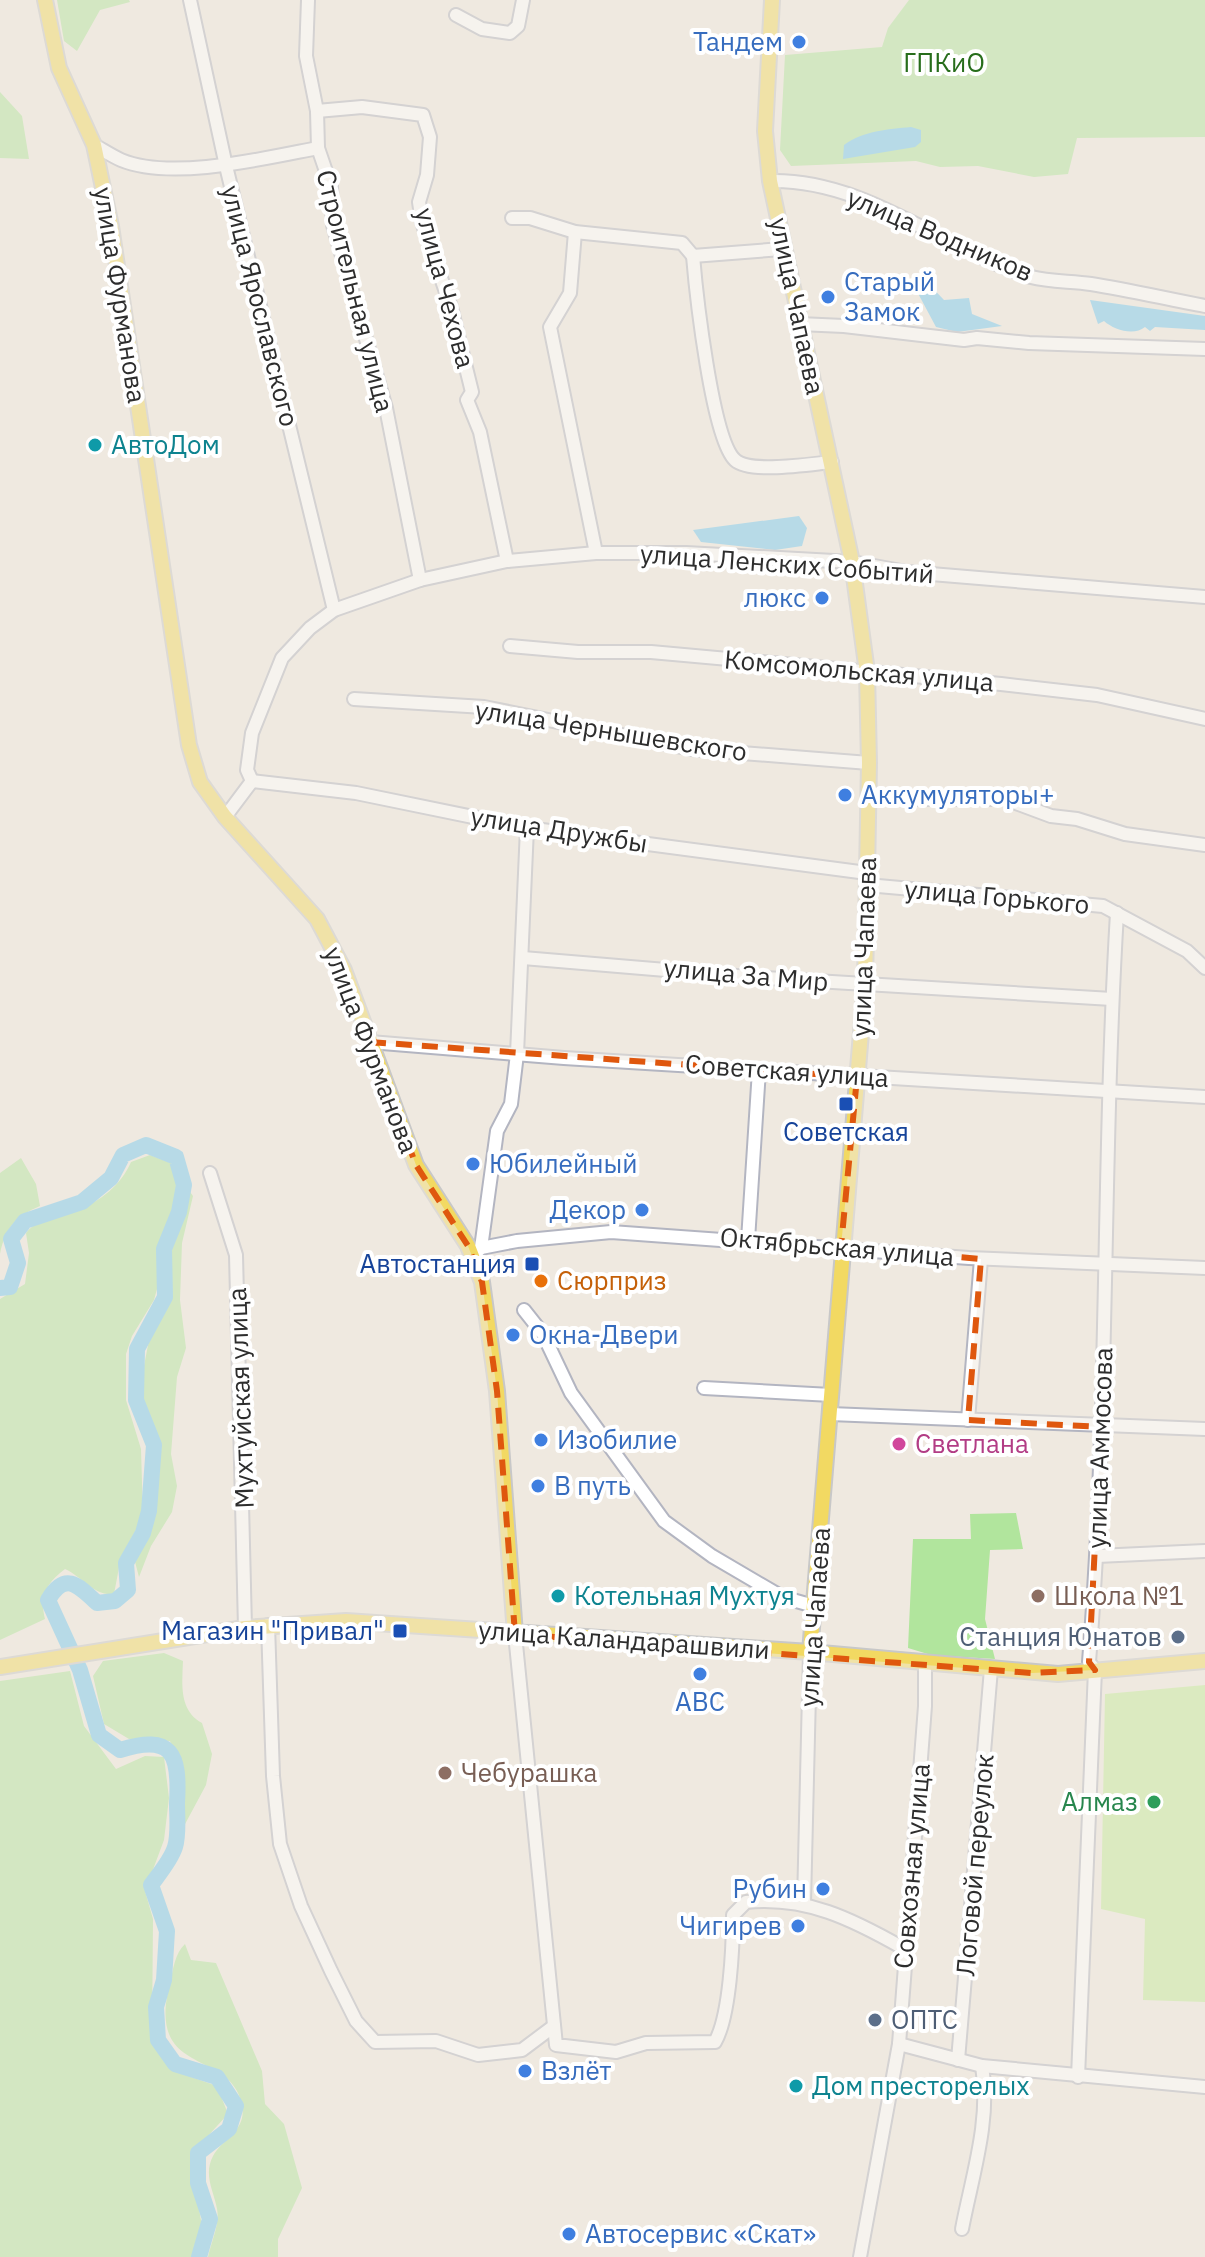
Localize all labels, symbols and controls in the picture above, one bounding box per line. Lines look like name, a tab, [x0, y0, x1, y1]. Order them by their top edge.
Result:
place label: Тандем	[693, 24, 783, 58]
marker: Тандем	[790, 33, 808, 51]
park label: ГПКиО	[903, 45, 985, 79]
street label: Строительная улица	[309, 166, 403, 416]
street label: улица Водников	[842, 180, 1038, 289]
street label: улица Ярославского	[215, 182, 307, 430]
street label: улица Фурманова	[87, 184, 155, 405]
street label: улица Чехова	[408, 204, 484, 372]
street label: улица Чапаева	[763, 214, 833, 398]
place label: Старый Замок	[844, 264, 935, 328]
marker: Старый Замок	[819, 288, 837, 306]
place label: АвтоДом	[111, 427, 220, 461]
marker: АвтоДом	[86, 436, 104, 454]
street label: улица Ленских Событий	[639, 536, 935, 590]
place label: люкс	[744, 580, 806, 614]
marker: люкс	[813, 589, 831, 607]
street label: Комсомольская улица	[723, 641, 995, 699]
street label: улица Чернышевского	[473, 692, 750, 768]
place label: Аккумуляторы+	[861, 777, 1055, 811]
marker: Аккумуляторы+	[836, 786, 854, 804]
street label: улица Дружбы	[468, 798, 650, 860]
street label: улица Чапаева	[843, 856, 883, 1038]
street label: улица Горького	[903, 871, 1091, 921]
street label: улица Фурманова	[317, 942, 427, 1158]
street label: улица За Мир	[662, 950, 830, 998]
street label: Советская улица	[684, 1046, 890, 1094]
marker: Советская	[837, 1095, 855, 1113]
place label: Советская	[783, 1114, 909, 1148]
place label: Юбилейный	[489, 1146, 638, 1180]
marker: Юбилейный	[464, 1155, 482, 1173]
place label: Декор	[549, 1192, 626, 1226]
marker: Декор	[633, 1201, 651, 1219]
street label: Октябрьская улица	[719, 1219, 956, 1273]
place label: Автостанция	[360, 1246, 516, 1280]
marker: Автостанция	[523, 1255, 541, 1273]
place label: Сюрприз	[557, 1263, 667, 1297]
marker: Сюрприз	[532, 1272, 550, 1290]
street label: Мухтуйская улица	[219, 1287, 261, 1509]
place label: Окна-Двери	[529, 1317, 679, 1351]
marker: Окна-Двери	[504, 1326, 522, 1344]
street label: улица Аммосова	[1078, 1347, 1120, 1549]
place label: Изобилие	[557, 1422, 677, 1456]
place label: Светлана	[915, 1426, 1029, 1460]
marker: Изобилие	[532, 1431, 550, 1449]
marker: Светлана	[890, 1435, 908, 1453]
place label: В путь	[554, 1468, 631, 1502]
marker: В путь	[529, 1477, 547, 1495]
street label: улица Чапаева	[791, 1526, 837, 1708]
place label: Котельная Мухтуя	[574, 1578, 795, 1612]
place label: Школа №1	[1054, 1578, 1184, 1612]
marker: Котельная Мухтуя	[549, 1587, 567, 1605]
marker: Школа №1	[1029, 1587, 1047, 1605]
street label: улица Каландарашвили	[477, 1612, 771, 1666]
place label: Магазин "Привал"	[161, 1613, 384, 1647]
place label: Станция Юнатов	[959, 1619, 1162, 1653]
marker: Магазин "Привал"	[391, 1622, 409, 1640]
marker: Станция Юнатов	[1169, 1628, 1187, 1646]
marker: ABC	[691, 1665, 709, 1683]
place label: ABC	[675, 1684, 725, 1718]
street label: Логовой переулок	[947, 1752, 1001, 1977]
place label: Чебурашка	[461, 1755, 597, 1789]
street label: Совхозная улица	[885, 1762, 937, 1970]
marker: Чебурашка	[436, 1764, 454, 1782]
place label: Алмаз	[1061, 1784, 1138, 1818]
marker: Алмаз	[1145, 1793, 1163, 1811]
place label: Рубин	[733, 1871, 807, 1905]
marker: Рубин	[814, 1880, 832, 1898]
place label: Чигирев	[679, 1908, 782, 1942]
marker: Чигирев	[789, 1917, 807, 1935]
place label: ОПТС	[891, 2002, 958, 2036]
marker: ОПТС	[866, 2011, 884, 2029]
place label: Взлёт	[541, 2053, 612, 2087]
marker: Взлёт	[516, 2062, 534, 2080]
place label: Дом престорелых	[812, 2068, 1030, 2102]
marker: Дом престорелых	[787, 2077, 805, 2095]
place label: Автосервис «Скат»	[585, 2216, 816, 2250]
marker: Автосервис «Скат»	[560, 2225, 578, 2243]

